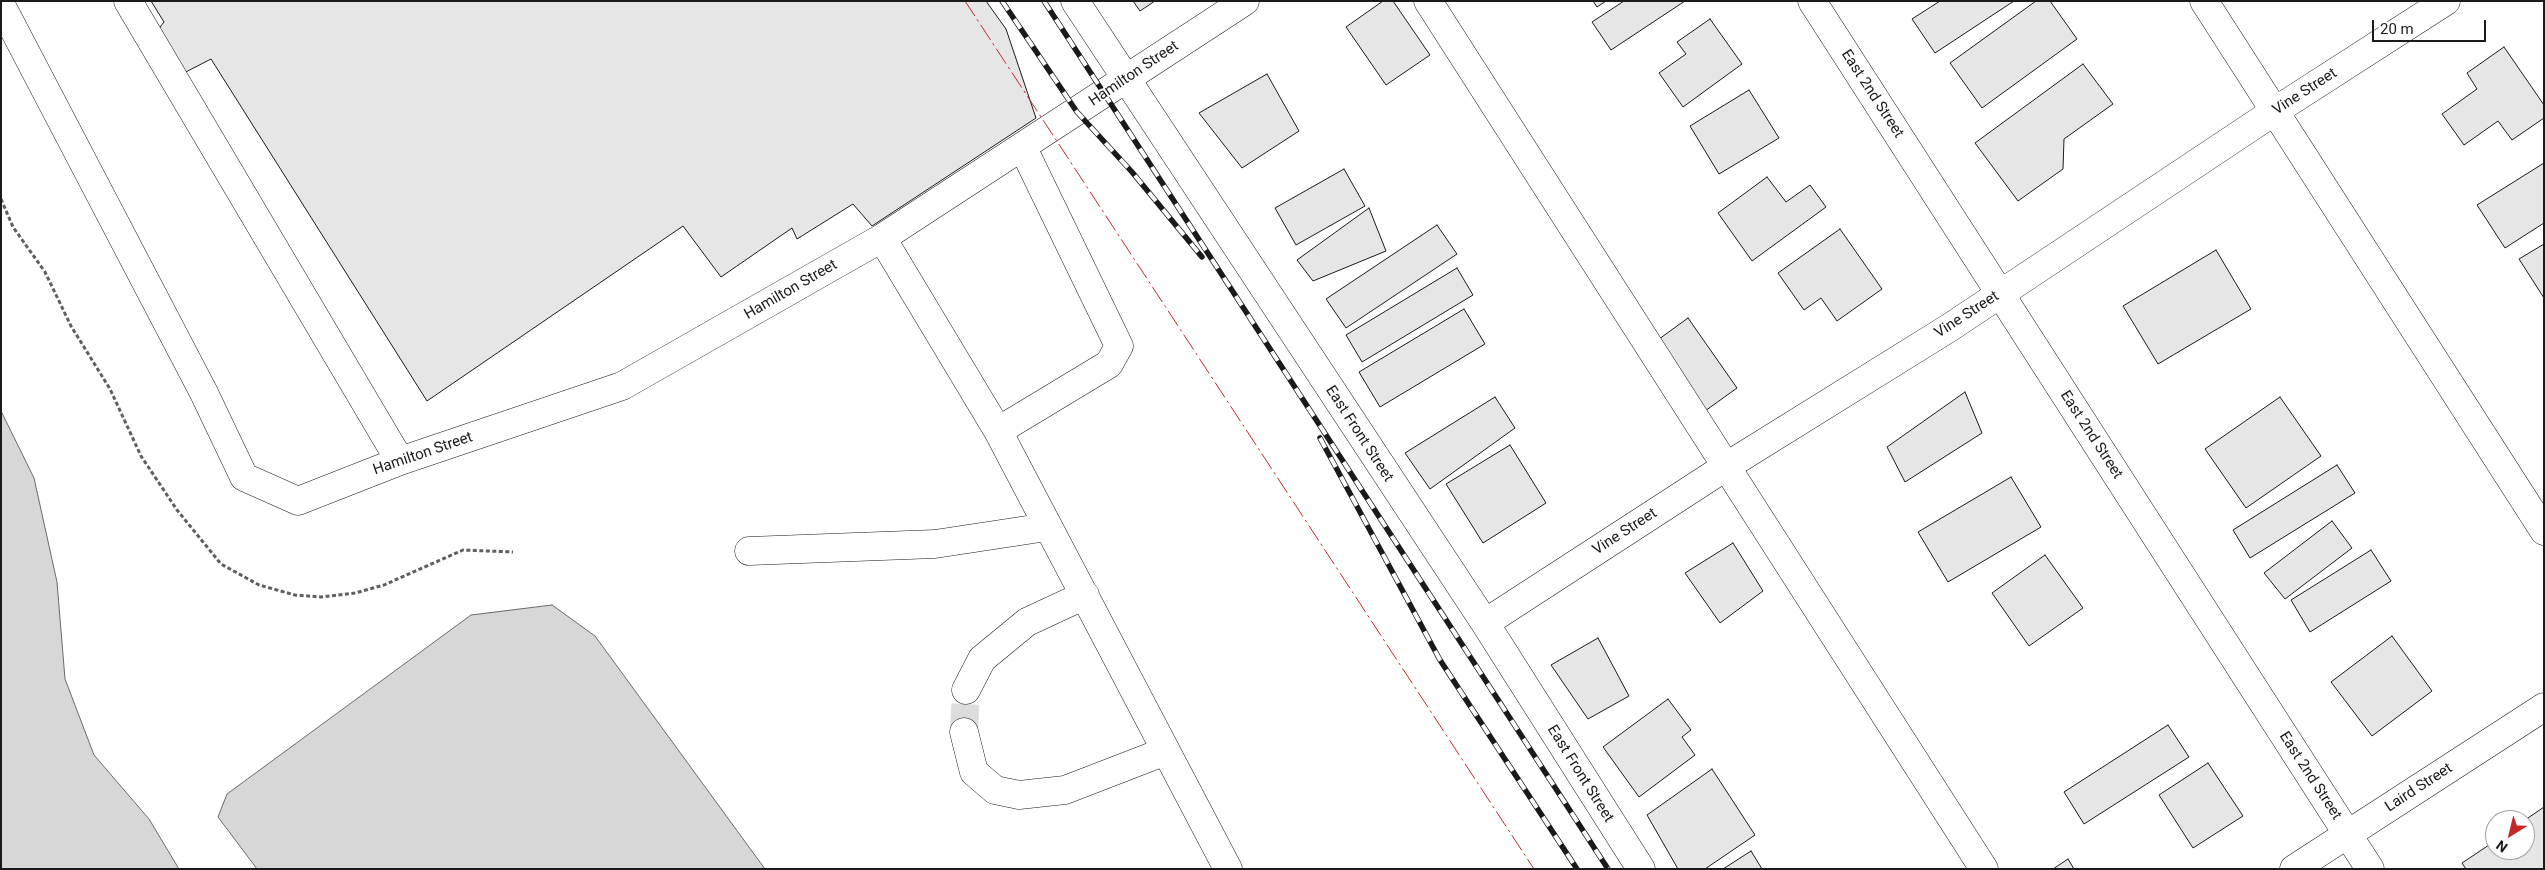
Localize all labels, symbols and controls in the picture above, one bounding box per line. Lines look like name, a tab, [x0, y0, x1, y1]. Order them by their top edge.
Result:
scale bar	[2375, 10, 2489, 42]
text: 20 m	[2380, 20, 2414, 38]
street label: Hamilton Street	[1086, 37, 1182, 111]
street label: East 2nd Street	[1837, 47, 1907, 141]
street label: Vine Street	[2270, 65, 2340, 119]
street label: Hamilton Street	[741, 256, 841, 324]
street label: Vine Street	[1932, 288, 2002, 342]
street label: East Front Street	[1321, 382, 1397, 486]
street label: East 2nd Street	[2056, 388, 2126, 482]
street label: Hamilton Street	[371, 429, 475, 479]
street label: Vine Street	[1590, 505, 1660, 559]
street label: East Front Street	[1543, 722, 1617, 826]
street label: East 2nd Street	[2275, 729, 2345, 823]
street label: Laird Street	[2382, 760, 2456, 816]
north arrow	[2485, 810, 2535, 860]
text: N	[2493, 837, 2510, 856]

